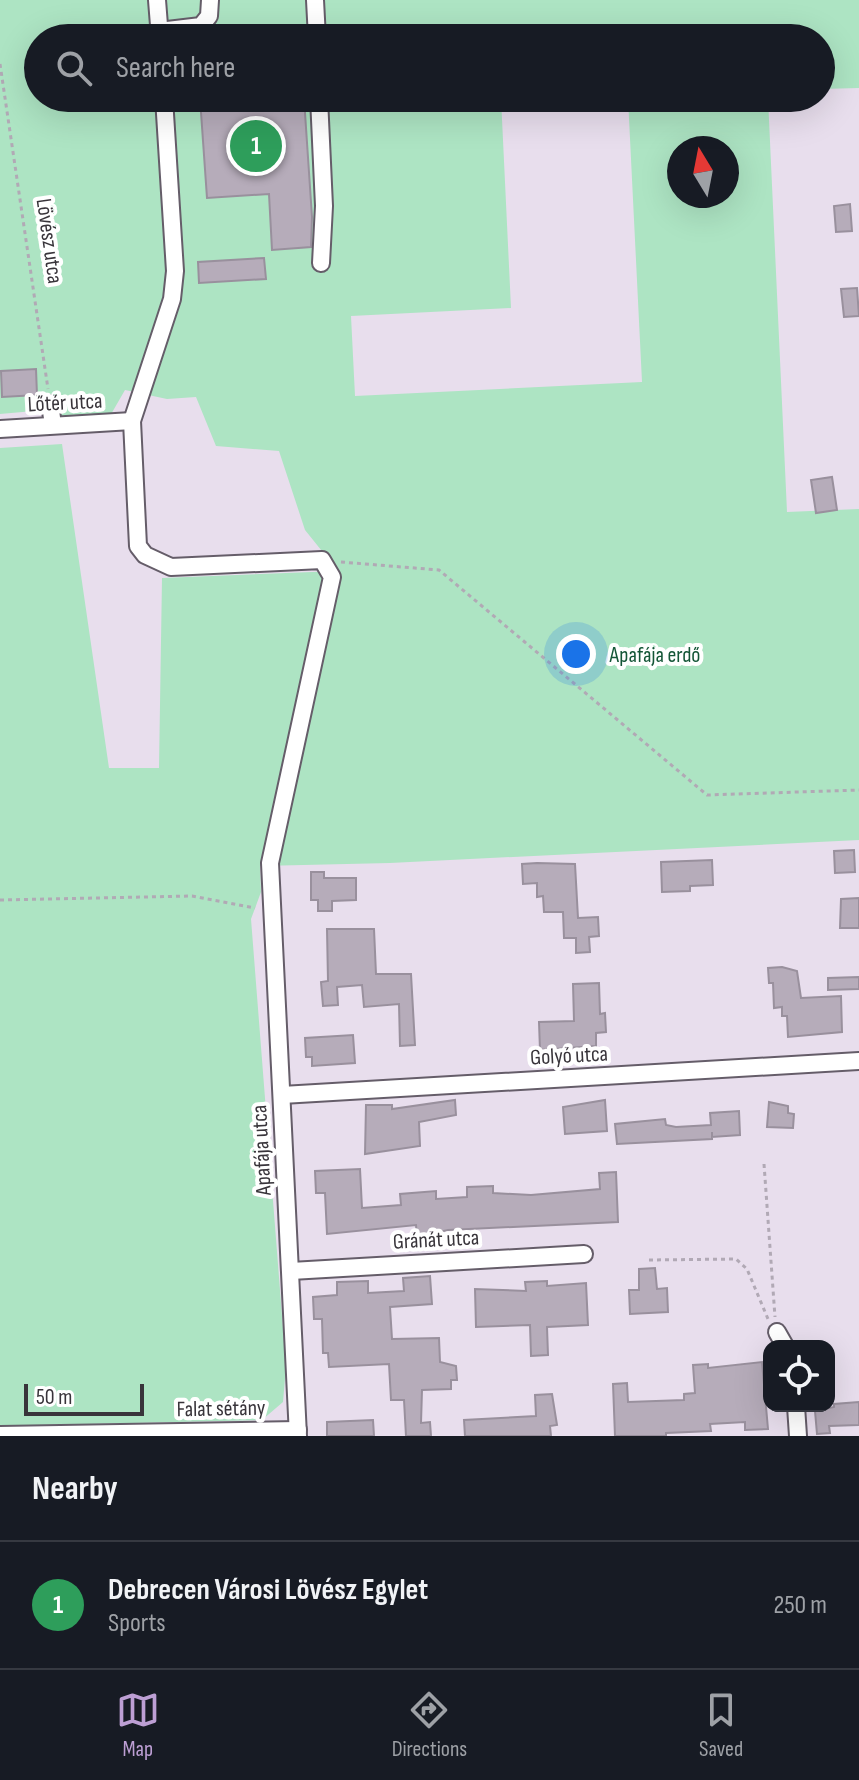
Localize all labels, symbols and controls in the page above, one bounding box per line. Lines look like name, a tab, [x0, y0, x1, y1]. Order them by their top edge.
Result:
search box	[24, 24, 835, 112]
icon: search	[52, 46, 96, 90]
text: Search here	[116, 50, 235, 86]
pin: 1	[230, 116, 282, 176]
north arrow	[667, 136, 739, 208]
street label: Lövész utca	[30, 197, 68, 285]
street label: Lőtér utca	[27, 388, 103, 418]
your location	[556, 634, 596, 674]
park label: Apafája erdő	[609, 642, 701, 669]
street label: Golyó utca	[529, 1040, 609, 1072]
street label: Apafája utca	[246, 1104, 278, 1197]
street label: Gránát utca	[392, 1224, 480, 1256]
map controls	[763, 1340, 835, 1412]
button: locate	[763, 1340, 835, 1412]
scale bar	[24, 1380, 144, 1416]
text: 50 m	[36, 1384, 72, 1411]
street label: Falat sétány	[176, 1395, 266, 1423]
text: Nearby	[32, 1468, 118, 1509]
text: Debrecen Városi Lövész Egylet	[108, 1572, 428, 1608]
text: 1	[53, 1590, 63, 1621]
text: 250 m	[773, 1590, 827, 1621]
text: Sports	[108, 1608, 166, 1639]
tab: Map	[116, 1688, 160, 1763]
tab: Directions	[392, 1688, 467, 1763]
tab: Saved	[699, 1688, 743, 1763]

